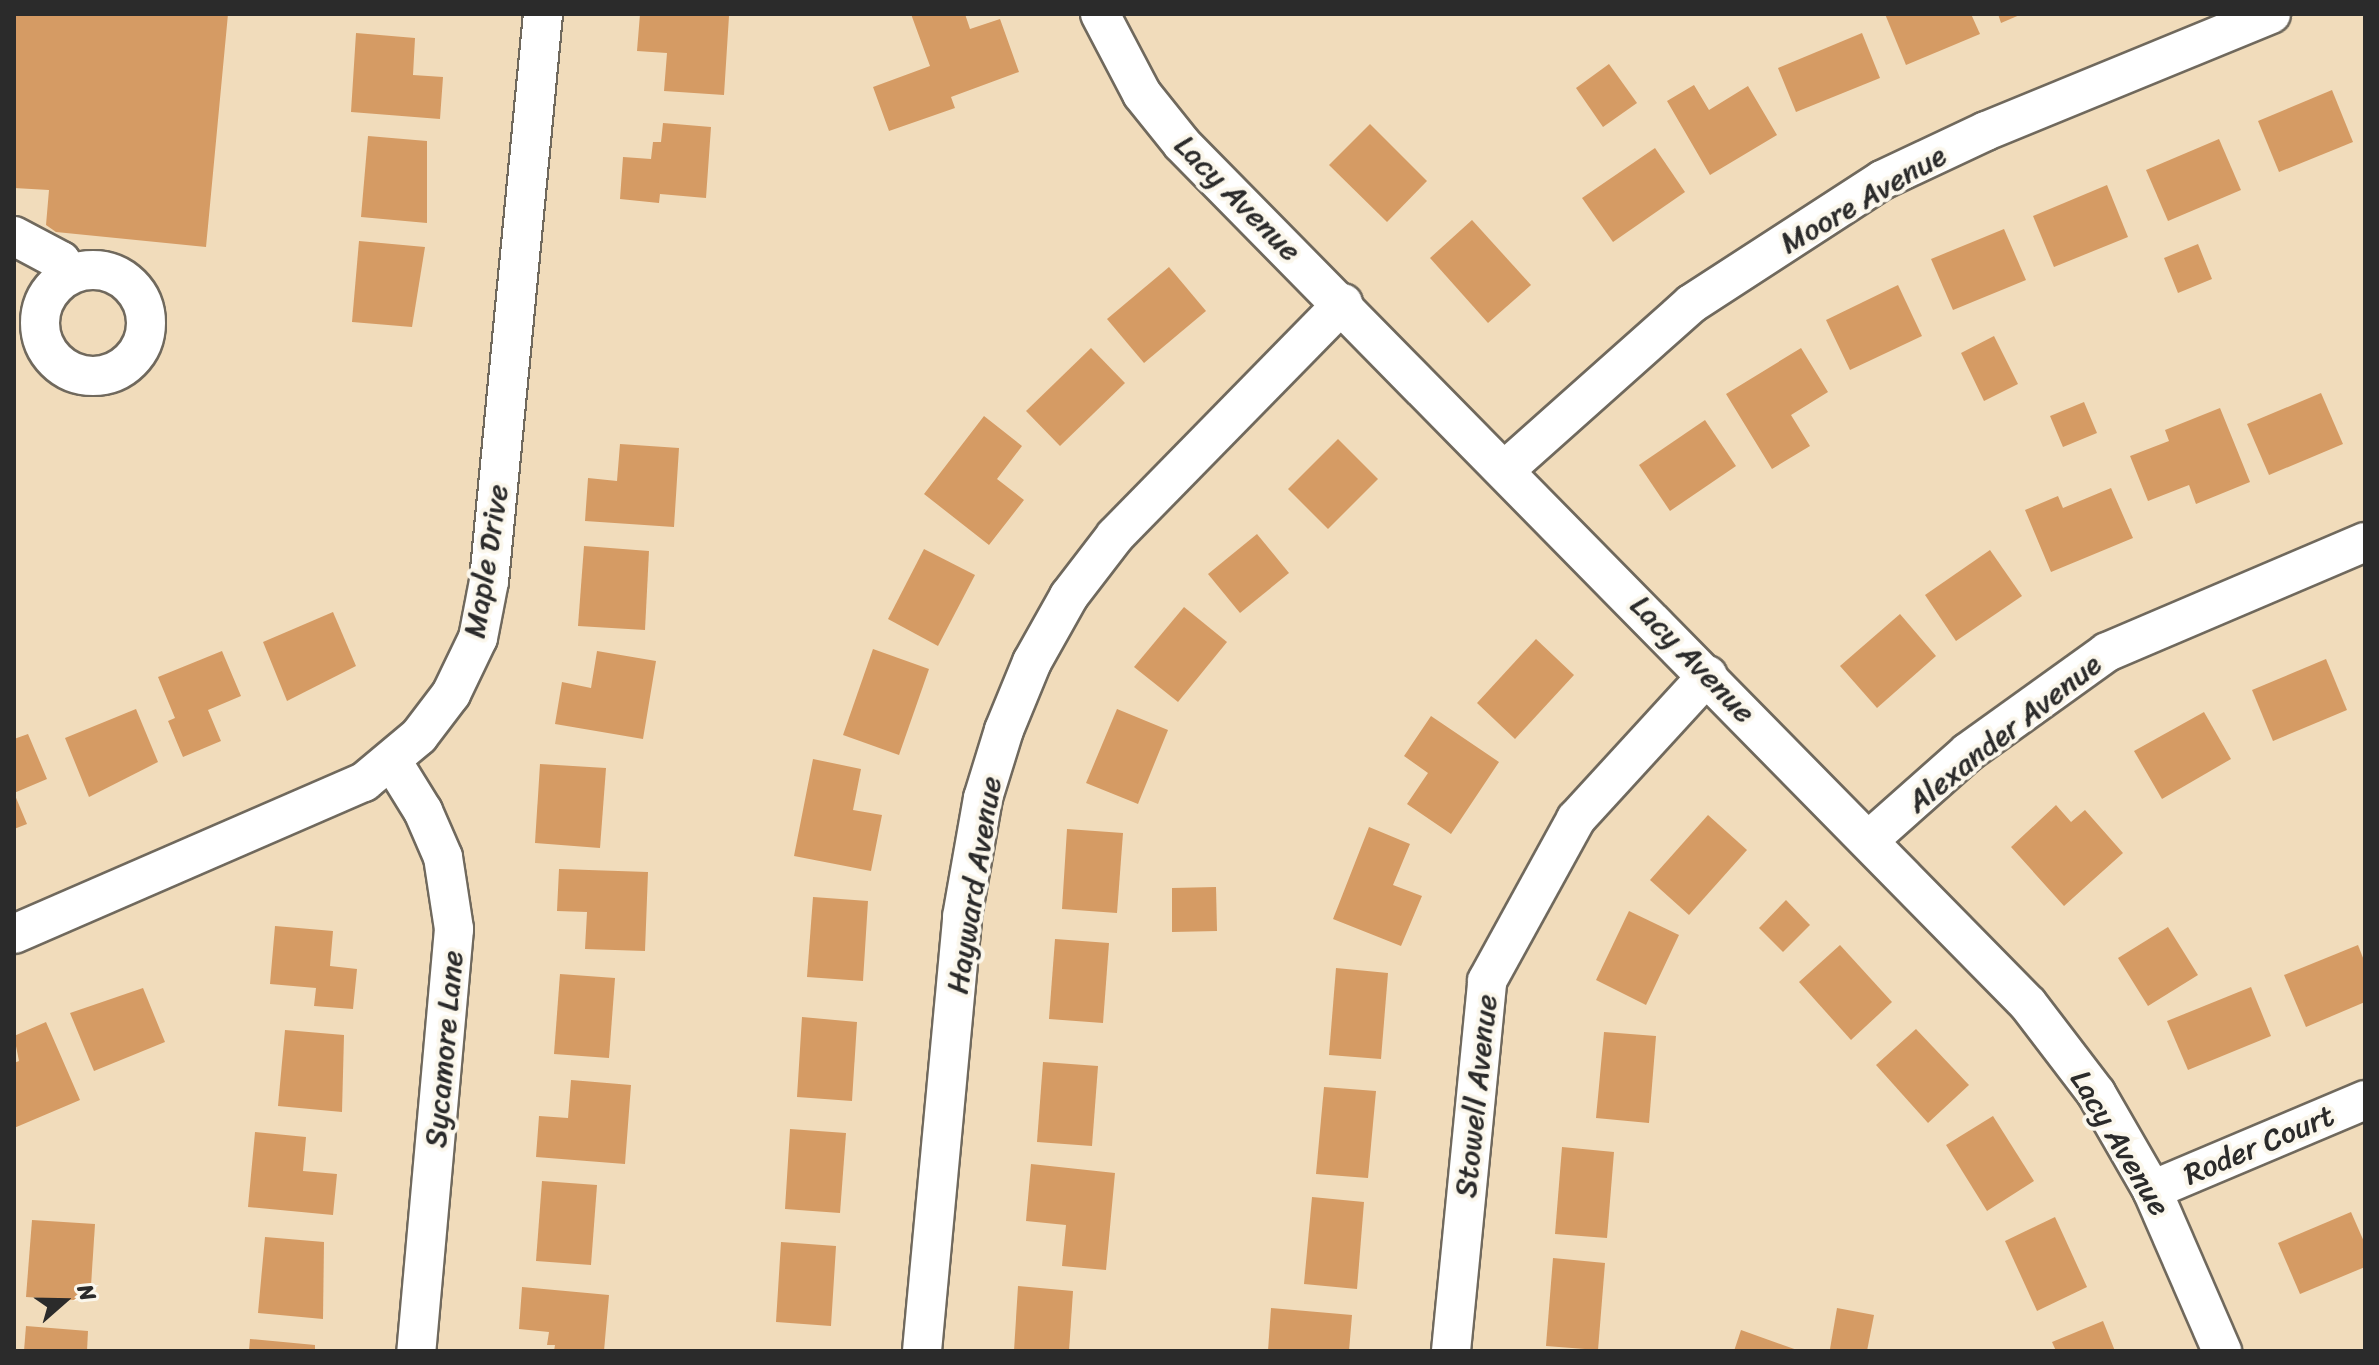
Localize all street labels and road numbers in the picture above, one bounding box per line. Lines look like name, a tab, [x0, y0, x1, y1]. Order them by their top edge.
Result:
street label: Lacy Avenue	[1168, 128, 1308, 268]
street label: Moore Avenue	[1774, 137, 1952, 261]
street label: Maple Drive	[456, 482, 516, 640]
street label: Lacy Avenue	[1623, 588, 1763, 730]
street label: Alexander Avenue	[1900, 646, 2108, 820]
street label: Hayward Avenue	[939, 774, 1009, 996]
street label: Sycamore Lane	[417, 949, 471, 1149]
street label: Stowell Avenue	[1447, 993, 1505, 1199]
street label: Lacy Avenue	[2063, 1064, 2177, 1222]
street label: Roder Court	[2178, 1097, 2340, 1193]

